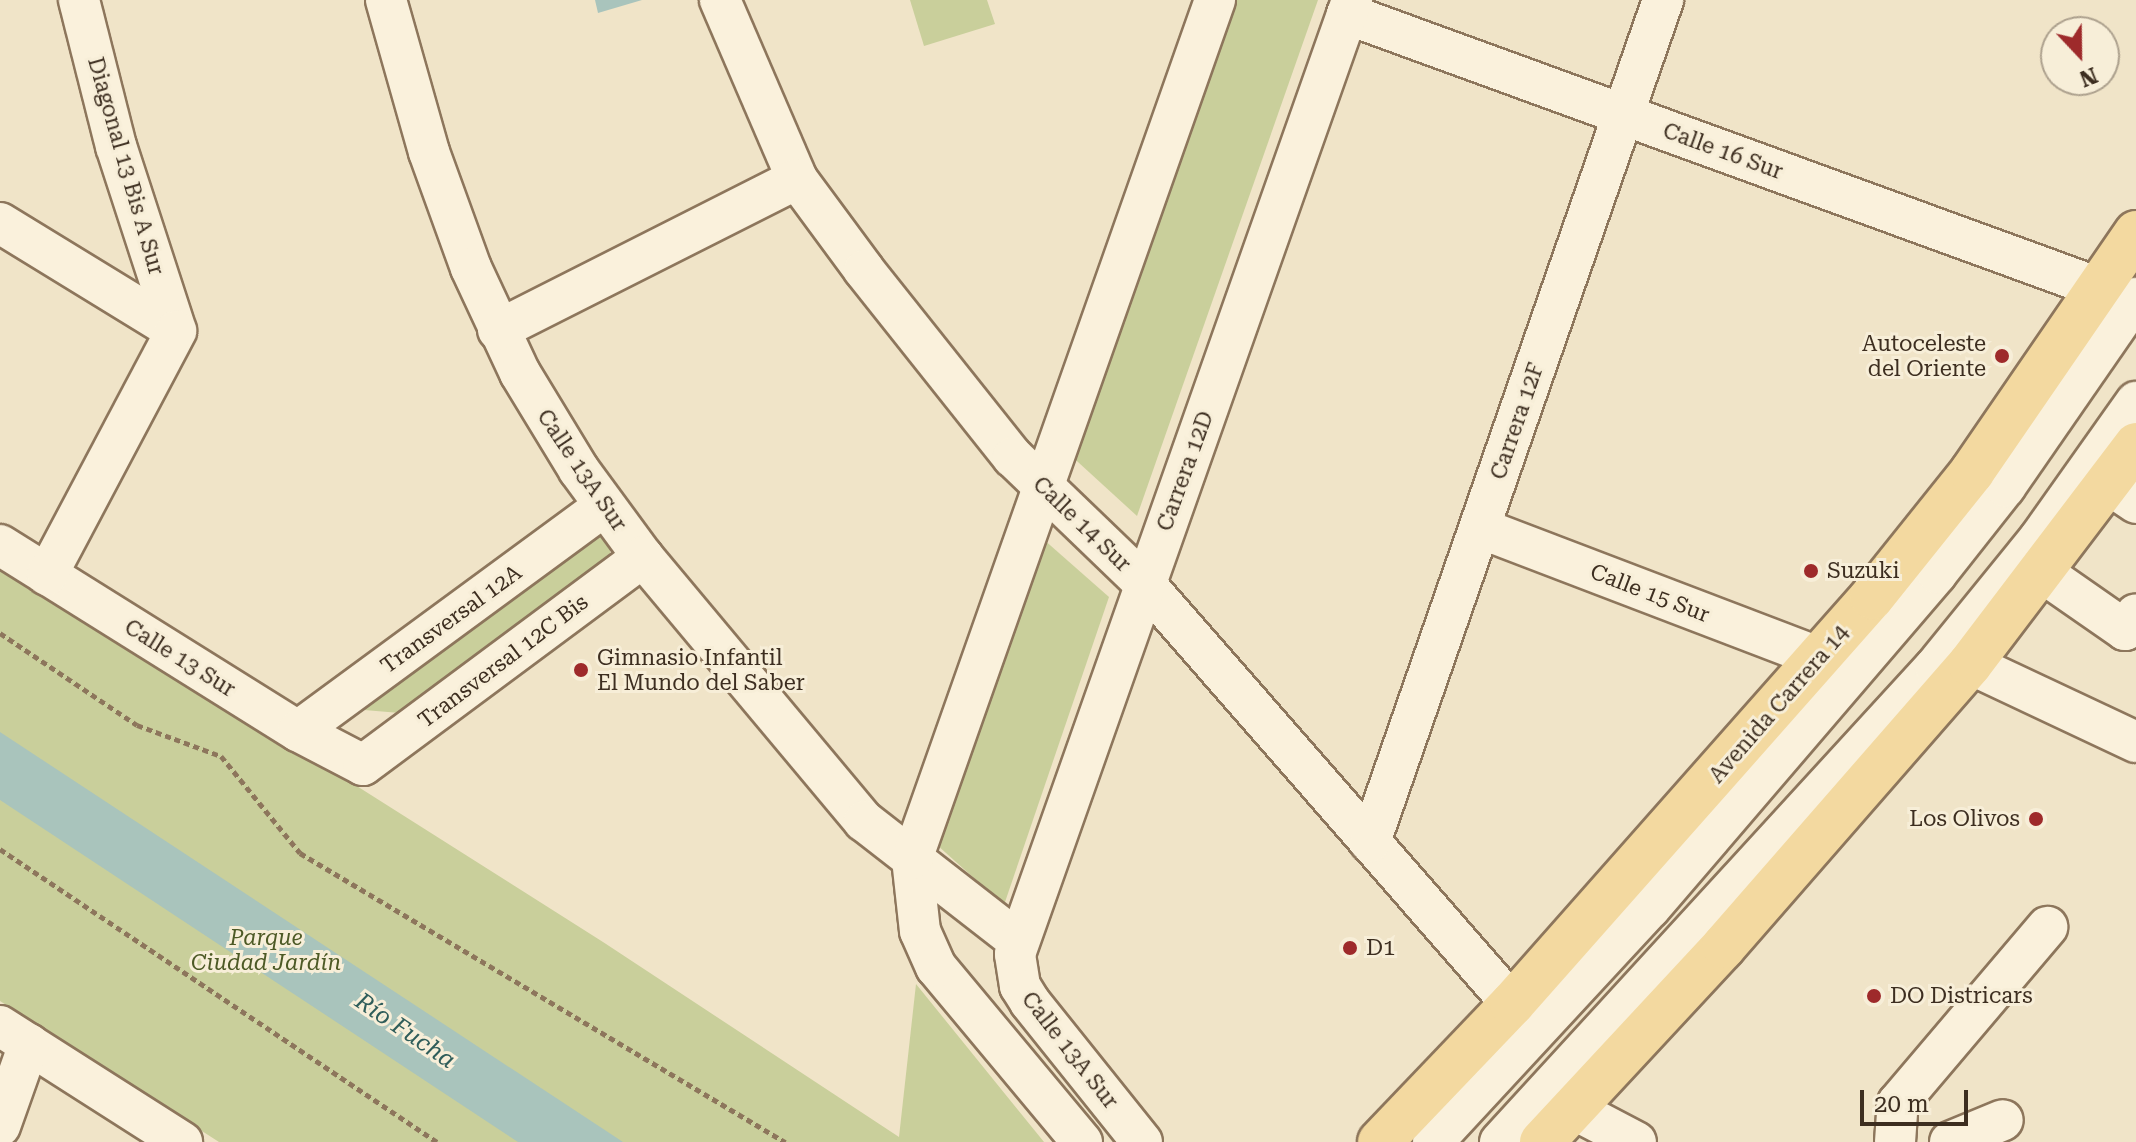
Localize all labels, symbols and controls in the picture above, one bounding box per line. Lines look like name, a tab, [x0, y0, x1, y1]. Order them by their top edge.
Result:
north arrow	[2040, 16, 2120, 96]
street label: Diagonal 13 Bis A Sur	[82, 54, 170, 278]
text: N	[2076, 62, 2101, 92]
street label: Calle 16 Sur	[1659, 117, 1787, 185]
place label: Autoceleste del Oriente	[1862, 330, 1986, 382]
marker: Autoceleste del Oriente	[1993, 347, 2011, 365]
street label: Carrera 12F	[1485, 359, 1549, 483]
street label: Calle 13A Sur	[532, 404, 632, 536]
street label: Carrera 12D	[1151, 407, 1219, 535]
street label: Calle 14 Sur	[1028, 471, 1136, 577]
street label: Calle 15 Sur	[1587, 558, 1713, 628]
place label: Suzuki	[1827, 558, 1899, 584]
street label: Transversal 12A	[375, 559, 527, 679]
marker: Suzuki	[1802, 562, 1820, 580]
street label: Transversal 12C Bis	[413, 588, 593, 734]
street label: Calle 13 Sur	[120, 614, 240, 702]
street label: Avenida Carrera 14	[1703, 620, 1855, 788]
place label: Gimnasio Infantil El Mundo del Saber	[597, 644, 805, 696]
marker: Gimnasio Infantil El Mundo del Saber	[572, 661, 590, 679]
place label: Los Olivos	[1909, 806, 2020, 832]
marker: Los Olivos	[2027, 810, 2045, 828]
park label: Parque Ciudad Jardín	[191, 924, 341, 976]
place label: D1	[1366, 935, 1395, 961]
marker: D1	[1341, 939, 1359, 957]
place label: DO Districars	[1890, 983, 2033, 1009]
street label: Calle 13A Sur	[1016, 986, 1124, 1114]
water label: Río Fucha	[349, 987, 461, 1075]
marker: DO Districars	[1865, 987, 1883, 1005]
scale bar	[1864, 1074, 1972, 1124]
text: 20 m	[1874, 1090, 1929, 1118]

